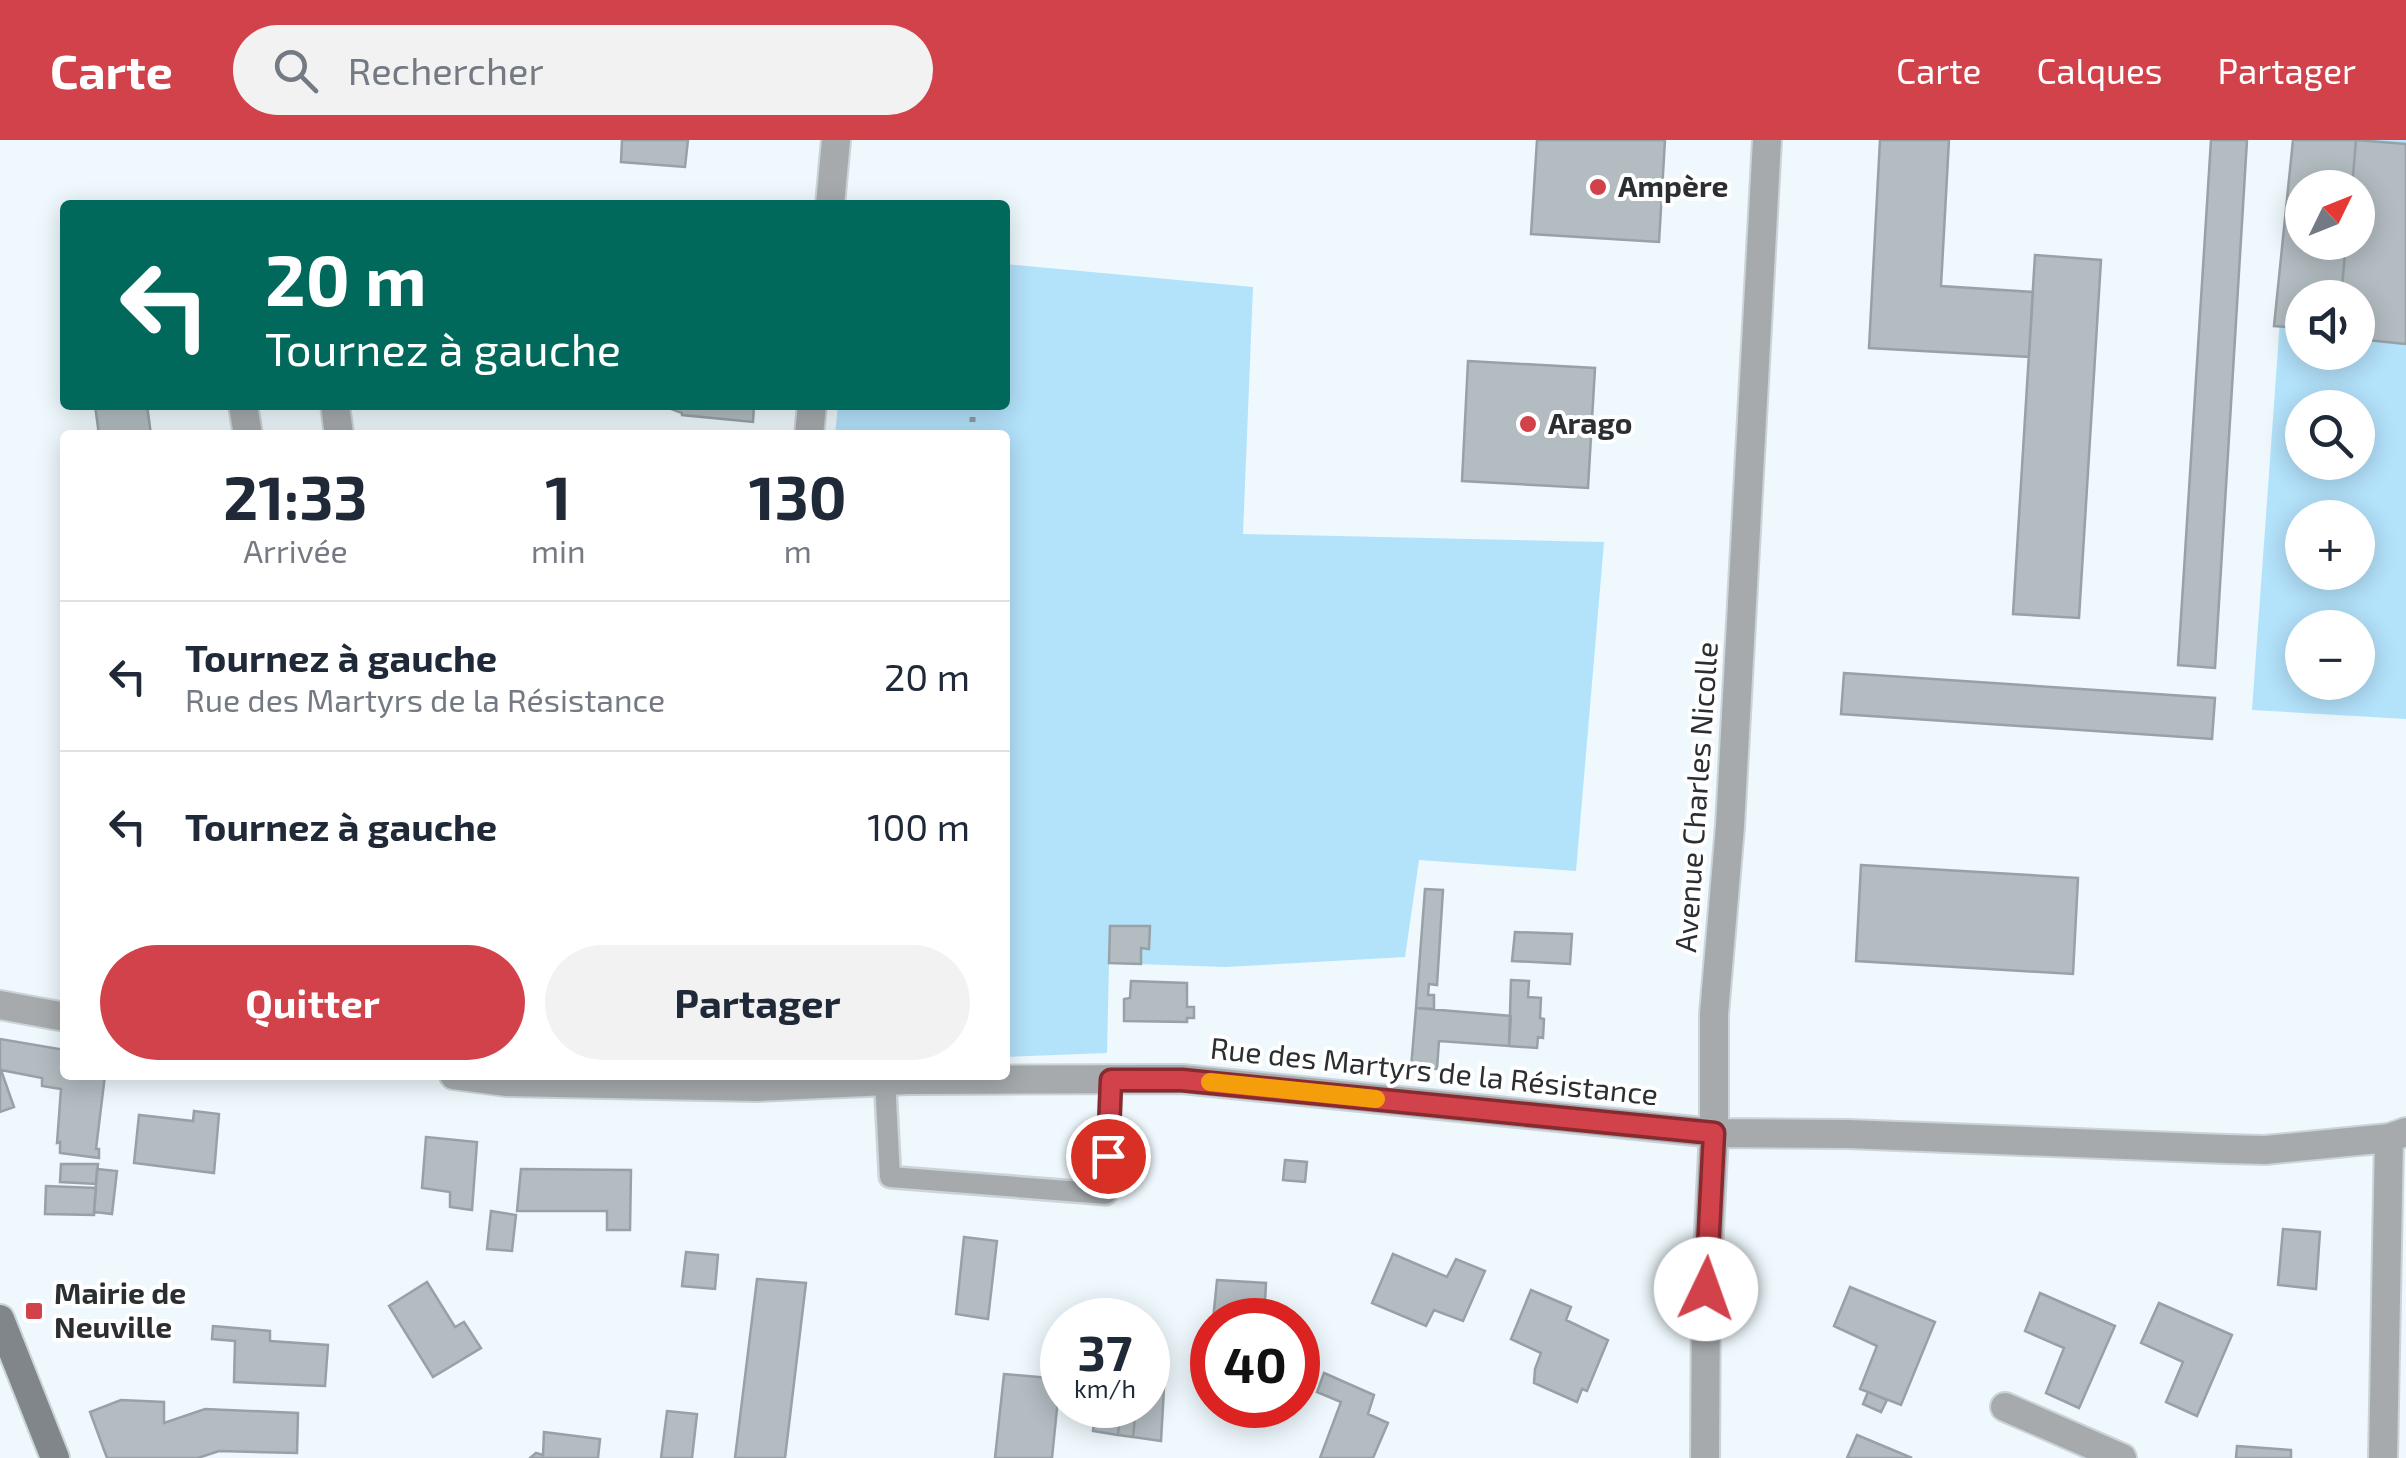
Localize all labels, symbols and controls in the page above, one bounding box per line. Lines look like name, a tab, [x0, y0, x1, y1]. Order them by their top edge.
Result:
search box	[233, 25, 933, 115]
text: Carte	[50, 41, 173, 99]
icon: search	[268, 43, 323, 98]
text: Rechercher	[348, 47, 544, 93]
text: Carte	[1896, 49, 1981, 91]
text: Calques	[2036, 49, 2162, 91]
text: Partager	[2217, 49, 2356, 91]
place label: Ampère	[1618, 167, 1728, 203]
north arrow	[2285, 170, 2375, 260]
map controls	[2285, 170, 2375, 700]
marker: Ampère	[1587, 176, 1609, 198]
text: 20 m	[265, 236, 427, 320]
icon: left	[100, 240, 230, 370]
button: sound	[2285, 280, 2375, 370]
text: Tournez à gauche	[265, 321, 621, 375]
button: search	[2285, 390, 2375, 480]
place label: Arago	[1548, 404, 1632, 440]
marker: Arago	[1517, 413, 1539, 435]
text: 21:33	[223, 460, 368, 532]
text: 1	[545, 460, 571, 532]
text: 130	[749, 460, 847, 532]
button: +	[2285, 500, 2375, 590]
text: Arrivée	[243, 531, 348, 569]
text: min	[531, 531, 586, 569]
text: m	[784, 531, 812, 569]
button: −	[2285, 610, 2375, 700]
text: Tournez à gauche	[185, 634, 497, 680]
street label: Avenue Charles Nicolle	[1666, 640, 1724, 953]
icon: left	[100, 649, 155, 704]
text: 20 m	[884, 653, 970, 699]
text: Rue des Martyrs de la Résistance	[185, 680, 665, 718]
icon: left	[100, 799, 155, 854]
text: Tournez à gauche	[185, 803, 497, 849]
text: 100 m	[867, 803, 970, 849]
button: Quitter	[100, 945, 525, 1060]
button: Partager	[545, 945, 970, 1060]
street label: Rue des Martyrs de la Résistance	[1209, 1029, 1660, 1111]
pin	[1066, 1114, 1151, 1199]
icon: arrive	[1081, 1129, 1136, 1184]
position arrow	[1654, 1237, 1758, 1341]
place label: Mairie de Neuville	[54, 1274, 186, 1344]
speed limit sign: 40	[1190, 1298, 1320, 1428]
marker: Mairie de Neuville	[23, 1300, 45, 1322]
text: 37	[1078, 1321, 1132, 1381]
text: km/h	[1074, 1373, 1136, 1403]

